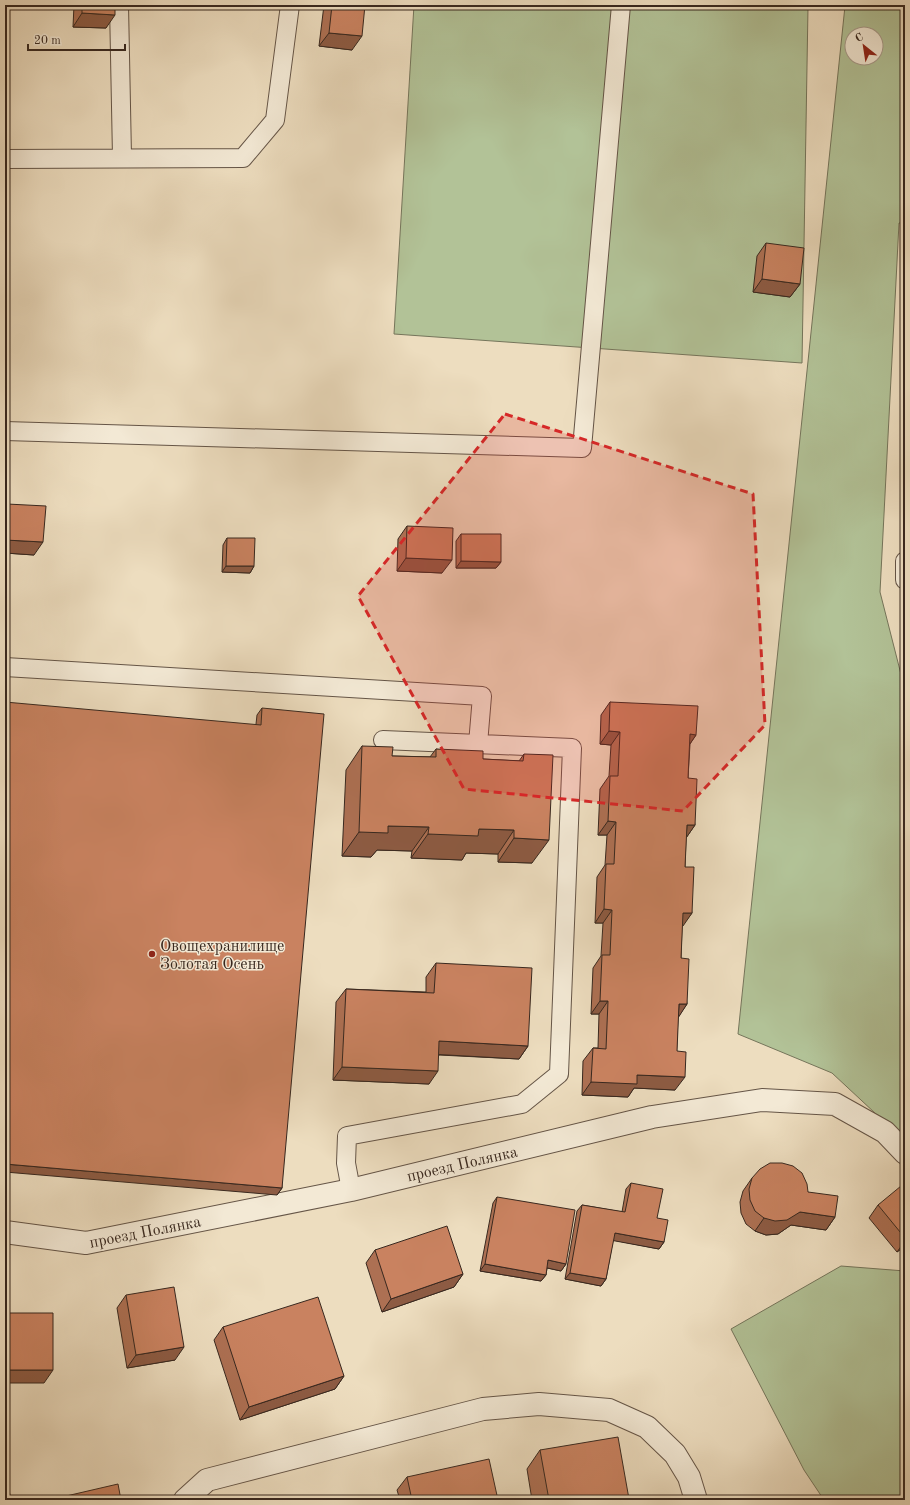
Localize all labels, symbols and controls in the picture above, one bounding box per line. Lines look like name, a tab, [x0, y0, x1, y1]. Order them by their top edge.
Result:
scale bar	[28, 26, 125, 52]
north arrow	[844, 26, 884, 66]
text: С	[854, 32, 866, 45]
text: 20 m	[34, 35, 61, 47]
place label: Овощехранилище Золотая Осень	[160, 939, 284, 973]
marker: Овощехранилище Золотая Осень	[147, 949, 157, 959]
street label: проезд Полянка	[405, 1144, 520, 1185]
street label: проезд Полянка	[88, 1214, 203, 1252]

